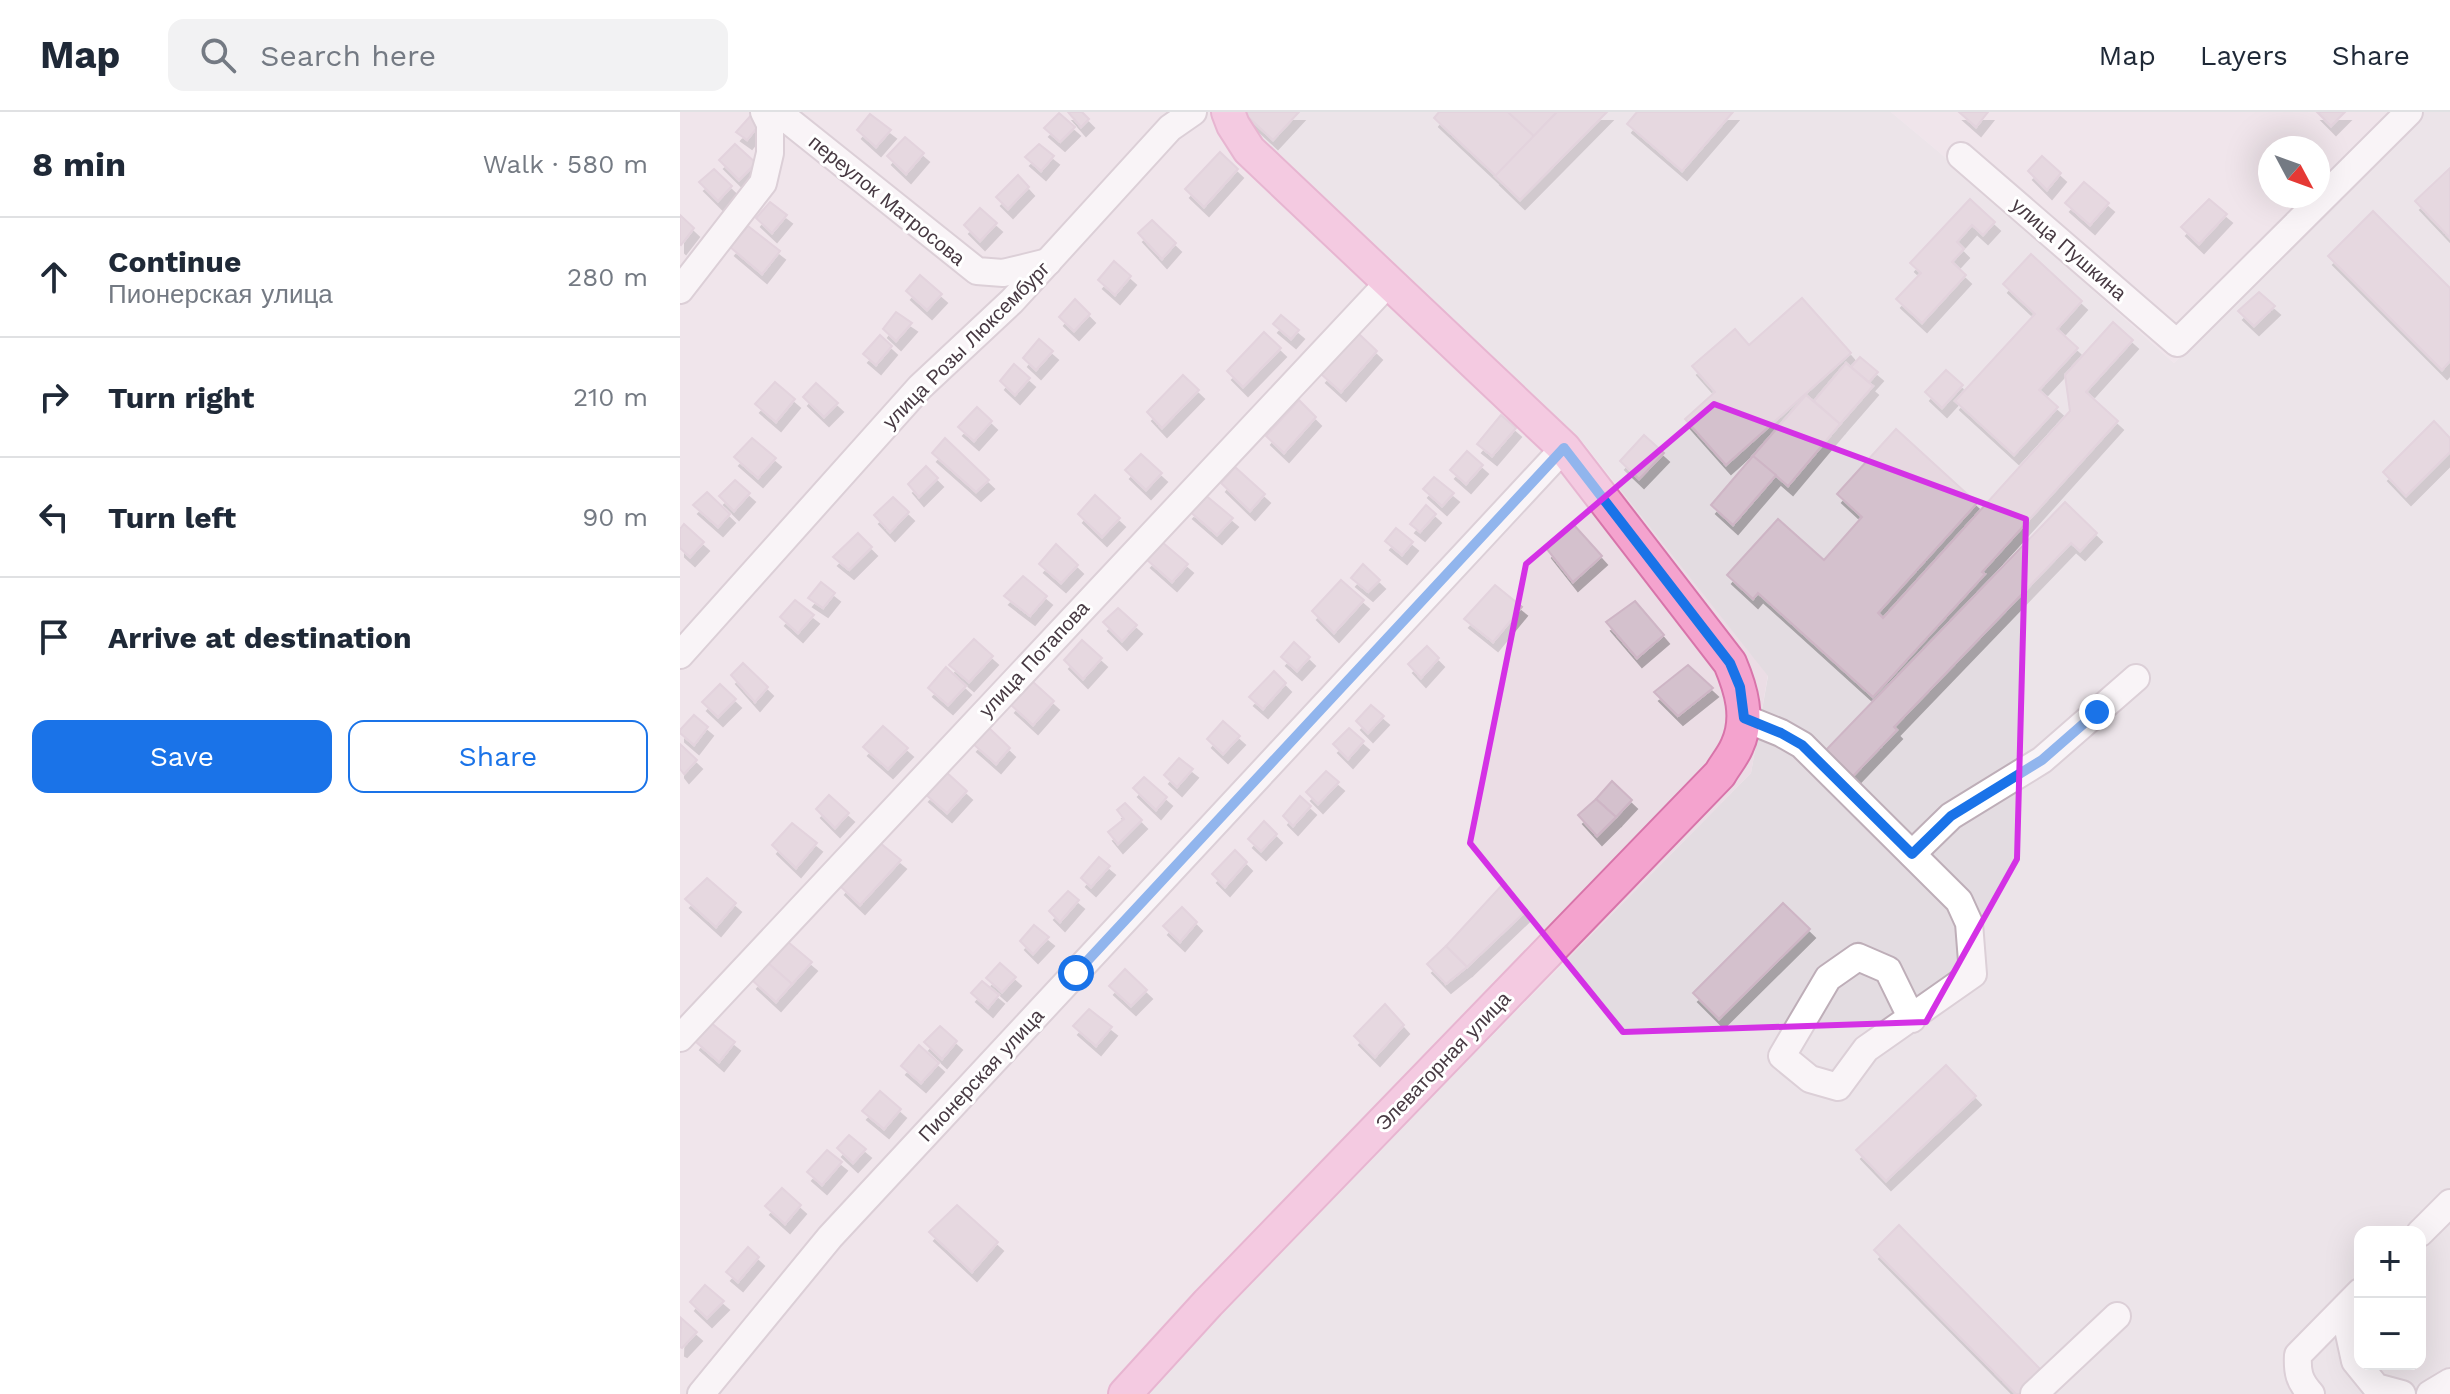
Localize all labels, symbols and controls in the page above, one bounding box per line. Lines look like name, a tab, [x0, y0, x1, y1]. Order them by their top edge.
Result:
search box	[168, 19, 728, 91]
text: Map	[40, 33, 120, 77]
icon: search	[196, 33, 240, 77]
text: Search here	[260, 38, 436, 73]
text: Map	[2099, 39, 2156, 72]
text: Layers	[2200, 39, 2288, 72]
text: Share	[2332, 39, 2410, 72]
street label: переулок Матросова	[804, 130, 971, 271]
north arrow	[2258, 136, 2330, 208]
text: 8 min	[32, 144, 126, 184]
text: Walk · 580 m	[483, 149, 648, 179]
street label: улица Пушкина	[2007, 193, 2132, 306]
text: Continue	[108, 244, 241, 279]
icon: ahead	[32, 255, 76, 299]
street label: улица Розы Люксембург	[877, 256, 1055, 434]
text: 280 m	[567, 262, 648, 292]
text: Пионерская улица	[108, 279, 333, 309]
icon: right	[32, 375, 76, 419]
text: Turn right	[108, 380, 254, 415]
text: 210 m	[573, 382, 648, 412]
icon: left	[32, 495, 76, 539]
text: Turn left	[108, 500, 236, 535]
text: 90 m	[582, 502, 648, 532]
street label: улица Потапова	[974, 595, 1095, 722]
icon: arrive	[32, 615, 76, 659]
text: Arrive at destination	[108, 620, 412, 655]
route end	[2079, 694, 2115, 730]
button: Save	[32, 720, 332, 793]
button: Share	[348, 720, 648, 793]
route start	[1058, 955, 1094, 991]
street label: Элеваторная улица	[1371, 986, 1516, 1135]
street label: Пионерская улица	[913, 1003, 1049, 1146]
map controls	[2354, 1226, 2426, 1370]
button: +	[2354, 1226, 2426, 1298]
button: −	[2354, 1298, 2426, 1370]

